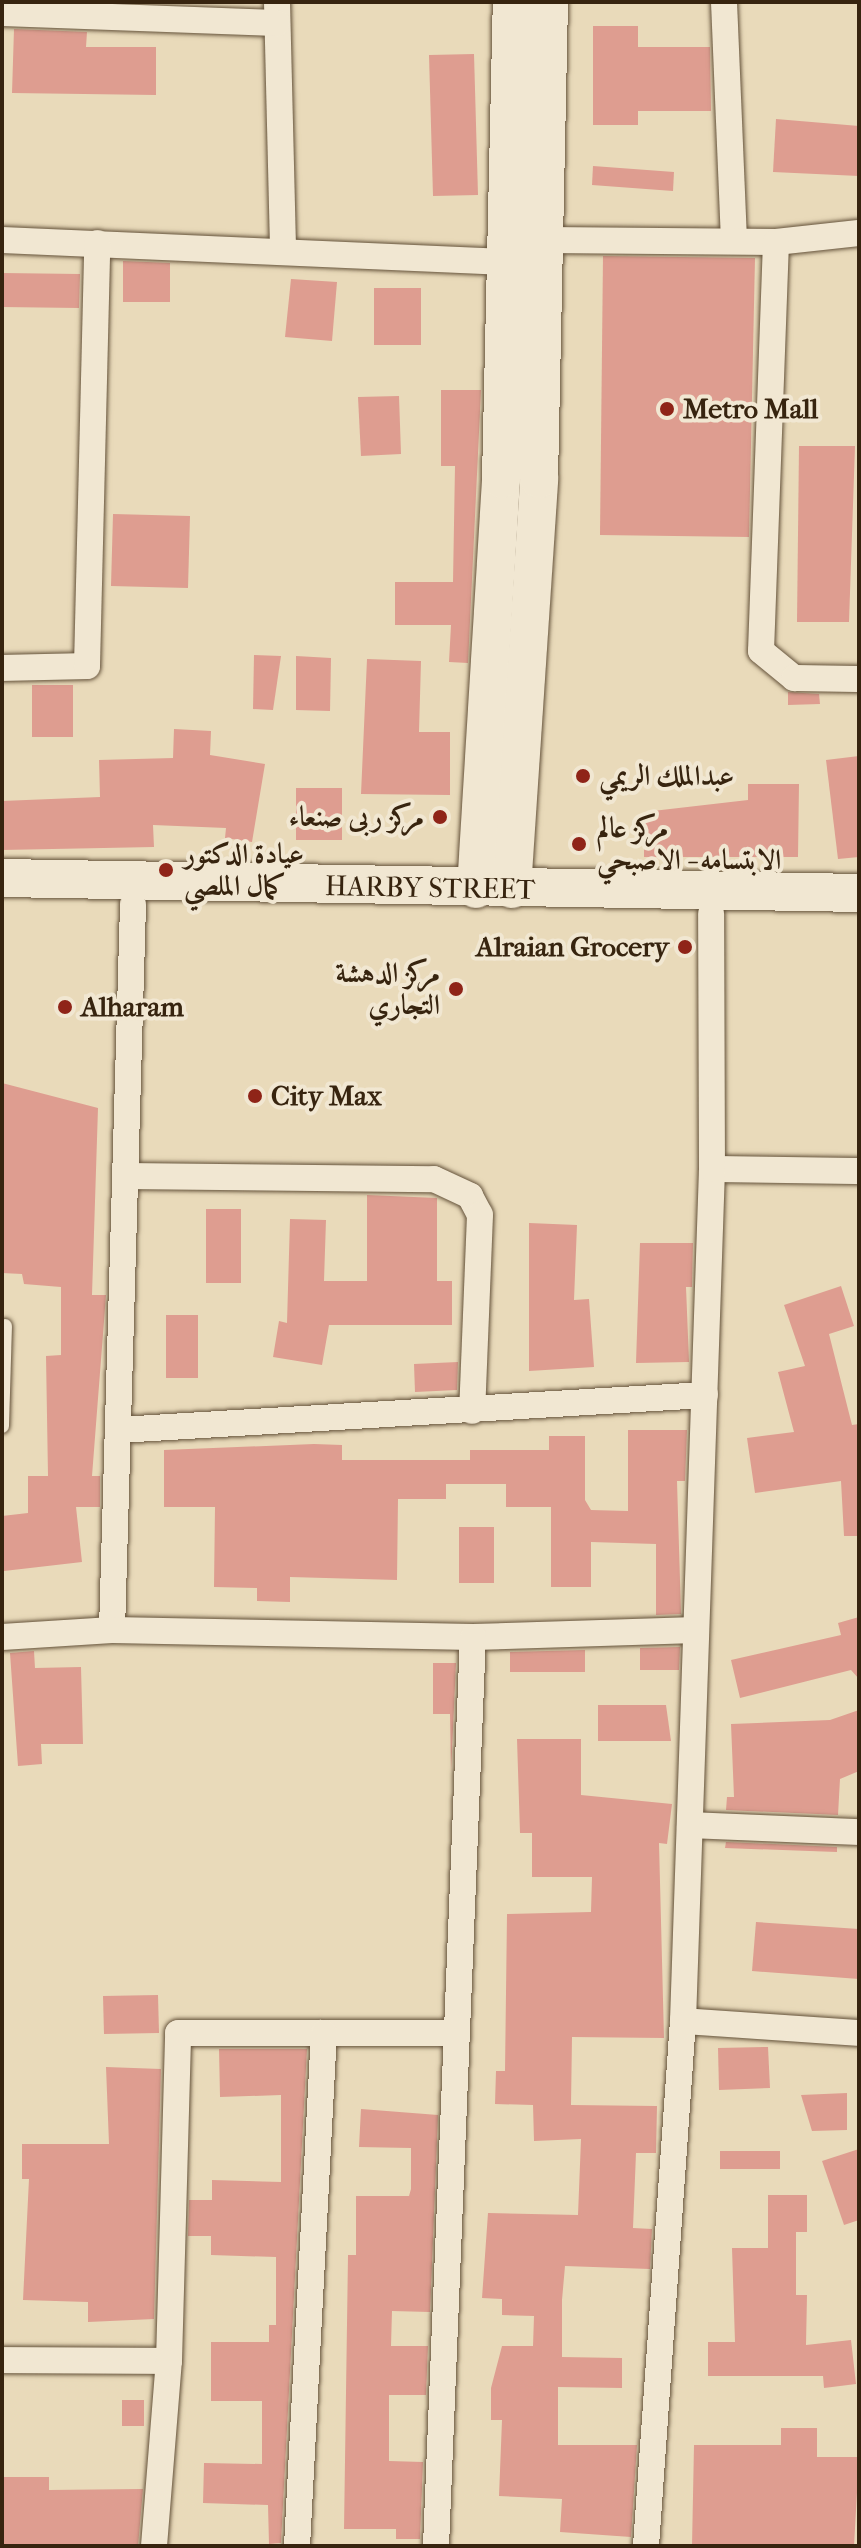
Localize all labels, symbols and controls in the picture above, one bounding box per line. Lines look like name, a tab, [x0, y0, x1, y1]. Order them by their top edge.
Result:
place label: Metro Mall	[683, 392, 818, 426]
marker: Metro Mall	[658, 400, 676, 418]
place label: عبدالملك الريمي	[599, 759, 734, 793]
marker: عبدالملك الريمي	[574, 767, 592, 785]
place label: مركز ربى صنعاء	[289, 800, 424, 834]
marker: مركز ربى صنعاء	[431, 808, 449, 826]
place label: مركز عالم الابتسامه - الاصبحي	[597, 811, 781, 877]
marker: مركز عالم الابتسامه - الاصبحي	[568, 833, 590, 855]
place label: عيادة الدكتور كمال الملصي	[184, 837, 304, 903]
marker: عيادة الدكتور كمال الملصي	[155, 859, 177, 881]
street label: HARBY STREET	[325, 869, 535, 907]
place label: Alraian Grocery	[476, 930, 669, 964]
marker: Alraian Grocery	[676, 938, 694, 956]
place label: مركز الدهشة التجاري	[336, 956, 440, 1022]
marker: مركز الدهشة التجاري	[447, 980, 465, 998]
place label: Alharam	[81, 990, 184, 1024]
marker: Alharam	[56, 998, 74, 1016]
place label: City Max	[271, 1079, 382, 1113]
marker: City Max	[246, 1087, 264, 1105]

